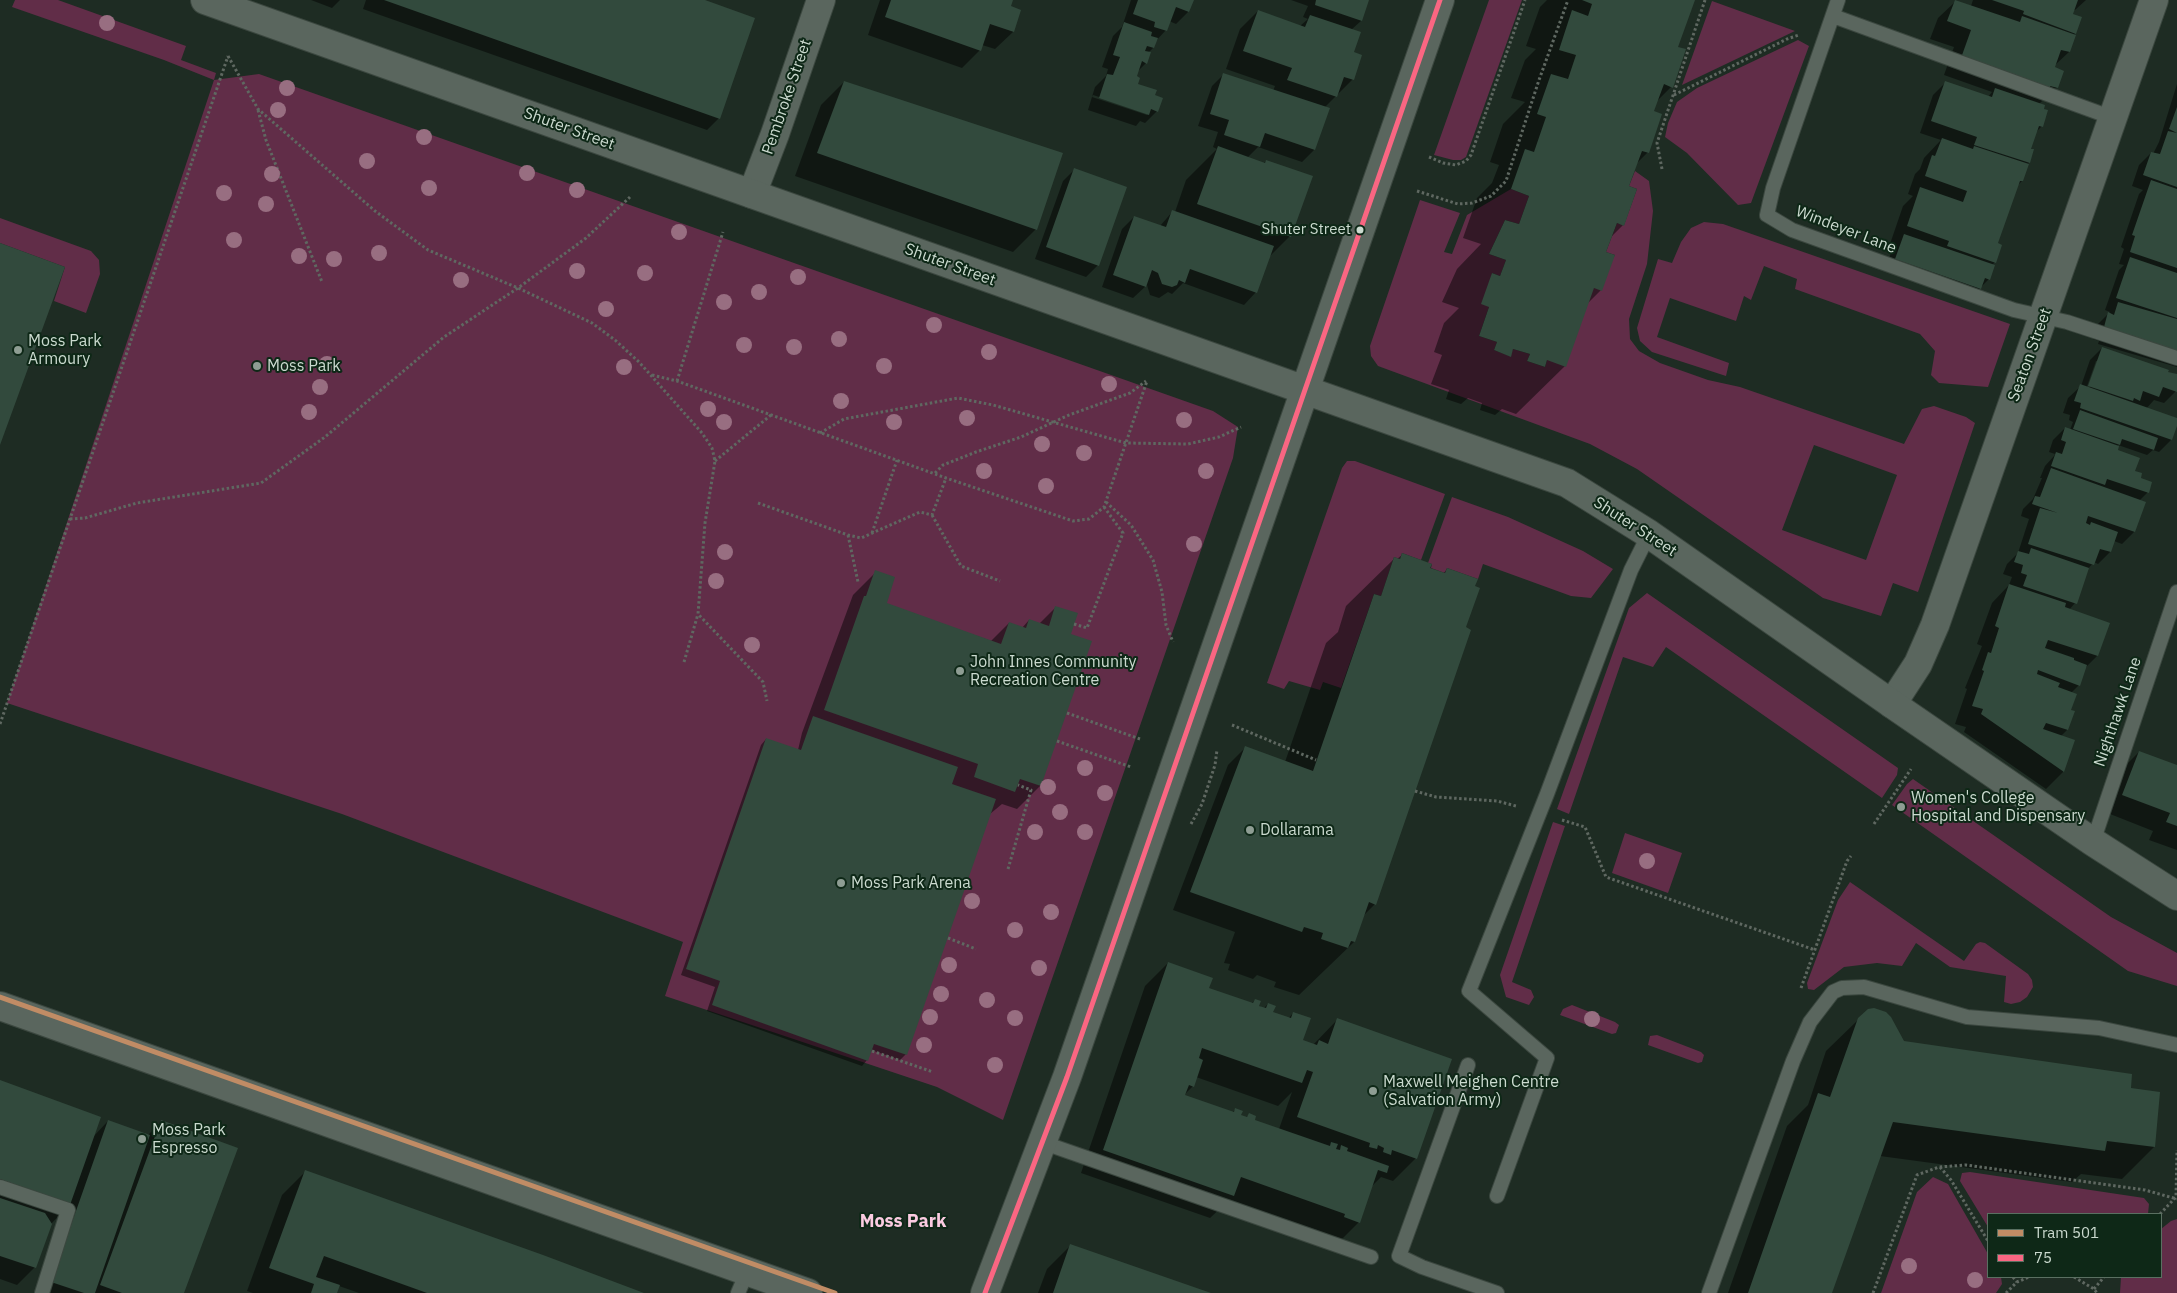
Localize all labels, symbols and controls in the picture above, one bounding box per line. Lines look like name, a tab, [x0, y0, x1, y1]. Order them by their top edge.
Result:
street label: Pembroke Street	[758, 37, 816, 157]
street label: Shuter Street	[521, 104, 617, 154]
street label: Windeyer Lane	[1793, 202, 1899, 258]
place label: Shuter Street	[1262, 221, 1351, 239]
marker: Shuter Street	[1355, 225, 1365, 235]
street label: Shuter Street	[902, 240, 998, 290]
street label: Seaton Street	[2004, 306, 2056, 404]
place label: Moss Park Armoury	[28, 331, 102, 369]
marker: Moss Park Armoury	[12, 344, 24, 356]
place label: Moss Park	[267, 356, 341, 376]
marker: Moss Park	[251, 360, 263, 372]
street label: Shuter Street	[1590, 493, 1680, 561]
place label: John Innes Community Recreation Centre	[970, 652, 1137, 690]
street label: Nighthawk Lane	[2090, 655, 2146, 769]
marker: John Innes Community Recreation Centre	[954, 665, 966, 677]
place label: Women's College Hospital and Dispensary	[1911, 788, 2085, 826]
marker: Women's College Hospital and Dispensary	[1895, 801, 1907, 813]
place label: Dollarama	[1260, 820, 1334, 840]
marker: Dollarama	[1244, 824, 1256, 836]
place label: Moss Park Arena	[851, 873, 971, 893]
marker: Moss Park Arena	[835, 877, 847, 889]
place label: Maxwell Meighen Centre (Salvation Army)	[1383, 1072, 1559, 1110]
marker: Maxwell Meighen Centre (Salvation Army)	[1367, 1085, 1379, 1097]
place label: Moss Park Espresso	[152, 1120, 226, 1158]
marker: Moss Park Espresso	[136, 1133, 148, 1145]
district label: Moss Park	[860, 1211, 946, 1233]
legend	[1987, 1213, 2162, 1278]
text: Tram 501	[2034, 1223, 2099, 1242]
text: 75	[2034, 1248, 2052, 1267]

